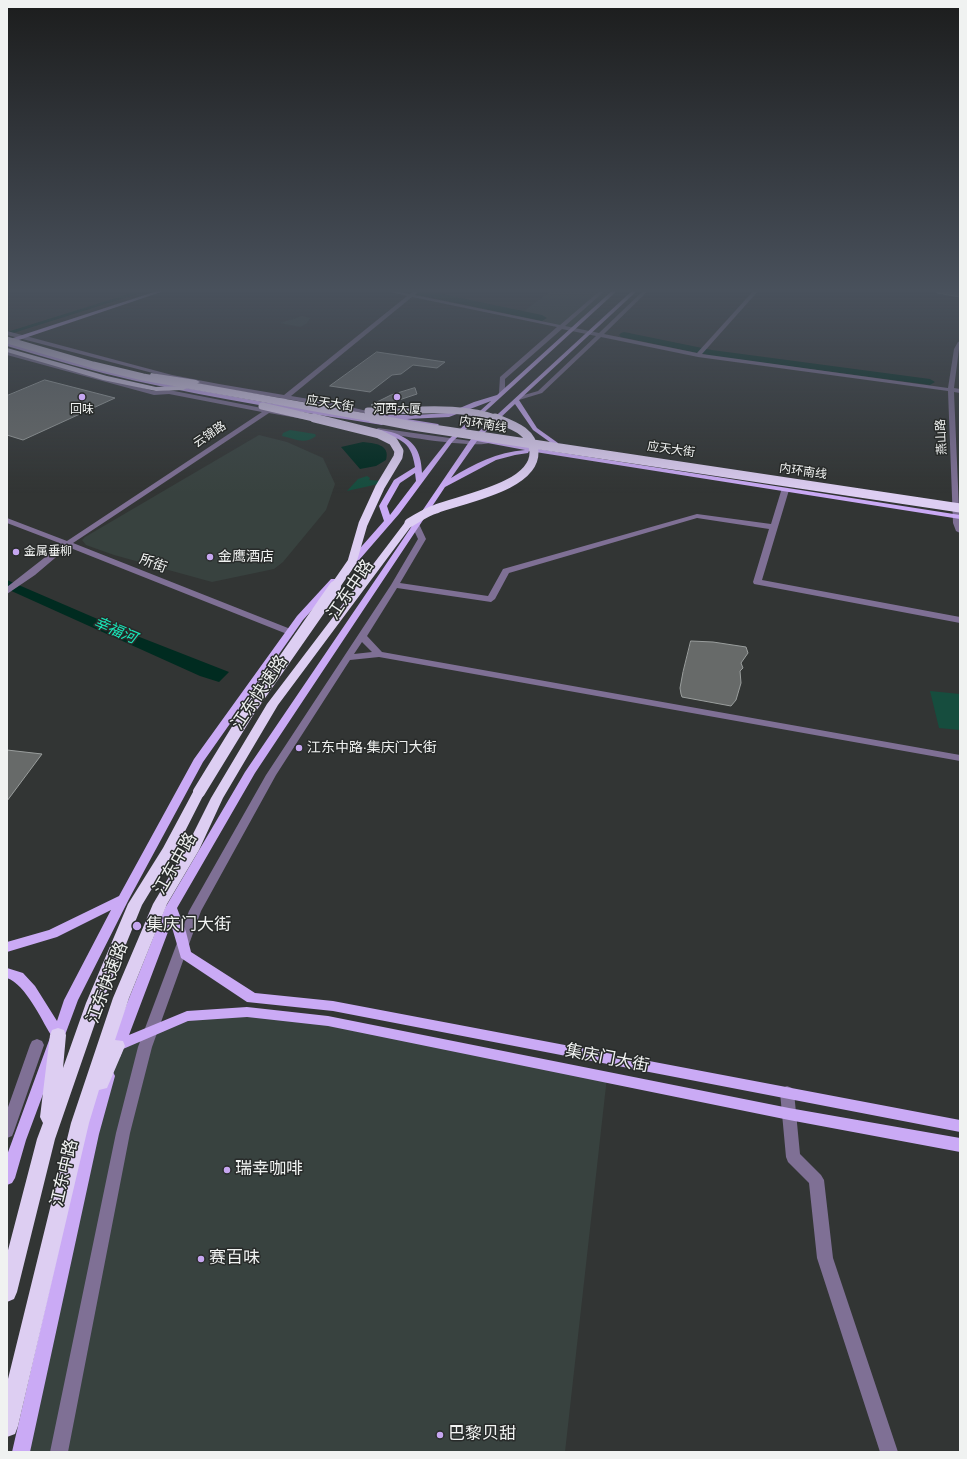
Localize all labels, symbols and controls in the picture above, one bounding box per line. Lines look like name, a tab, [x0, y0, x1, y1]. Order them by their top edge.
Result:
marker: 回味	[77, 392, 87, 402]
marker: 河西大厦	[392, 392, 402, 402]
street label: 应天大街	[305, 393, 355, 415]
place label: 回味	[70, 403, 94, 417]
place label: 河西大厦	[373, 403, 421, 417]
street label: 内环南线	[458, 414, 508, 436]
street label: 云锦路	[191, 419, 229, 451]
street label: 燕山路	[934, 419, 950, 455]
street label: 应天大街	[646, 440, 696, 460]
street label: 内环南线	[778, 462, 828, 482]
place label: 金属垂柳	[24, 545, 72, 559]
marker: 金属垂柳	[11, 547, 21, 557]
place label: 金鹰酒店	[218, 549, 274, 565]
street label: 所街	[137, 551, 169, 577]
marker: 金鹰酒店	[205, 552, 215, 562]
street label: 江东中路	[324, 556, 378, 624]
water label: 幸福河	[91, 614, 139, 648]
street label: 江东快速路	[228, 652, 292, 734]
place label: 江东中路·集庆门大街	[307, 740, 437, 756]
marker: 江东中路·集庆门大街	[294, 743, 304, 753]
street label: 江东中路	[150, 829, 202, 899]
place label: 集庆门大街	[146, 916, 231, 936]
marker: 集庆门大街	[131, 920, 143, 932]
street label: 江东快速路	[83, 940, 133, 1026]
street label: 集庆门大街	[563, 1041, 651, 1077]
street label: 江东中路	[47, 1138, 83, 1208]
place label: 瑞幸咖啡	[235, 1160, 303, 1180]
marker: 瑞幸咖啡	[222, 1165, 232, 1175]
place label: 赛百味	[209, 1249, 260, 1269]
marker: 赛百味	[196, 1254, 206, 1264]
place label: 巴黎贝甜	[448, 1425, 516, 1445]
marker: 巴黎贝甜	[435, 1430, 445, 1440]

